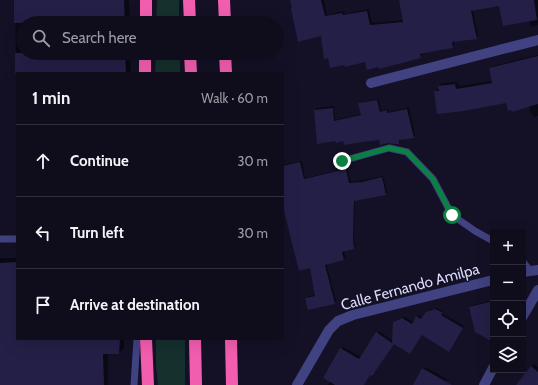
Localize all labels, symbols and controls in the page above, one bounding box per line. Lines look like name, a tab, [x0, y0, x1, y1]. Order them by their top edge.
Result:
search box	[16, 16, 284, 60]
icon: search	[30, 27, 52, 49]
text: Search here	[62, 29, 137, 47]
text: 1 min	[32, 88, 70, 108]
text: Walk · 60 m	[201, 90, 268, 106]
icon: ahead	[32, 150, 54, 172]
text: Continue	[70, 152, 129, 170]
route end	[333, 152, 351, 170]
text: 30 m	[238, 153, 268, 169]
route start	[443, 206, 461, 224]
icon: left	[32, 222, 54, 244]
text: Turn left	[70, 224, 124, 242]
text: 30 m	[238, 225, 268, 241]
map controls	[490, 229, 526, 373]
button: +	[490, 229, 526, 265]
street label: Calle Fernando Amilpa	[339, 260, 482, 314]
button: −	[490, 265, 526, 301]
icon: arrive	[32, 294, 54, 316]
text: Arrive at destination	[70, 296, 200, 314]
button: locate	[490, 301, 526, 337]
button: layers	[490, 337, 526, 373]

